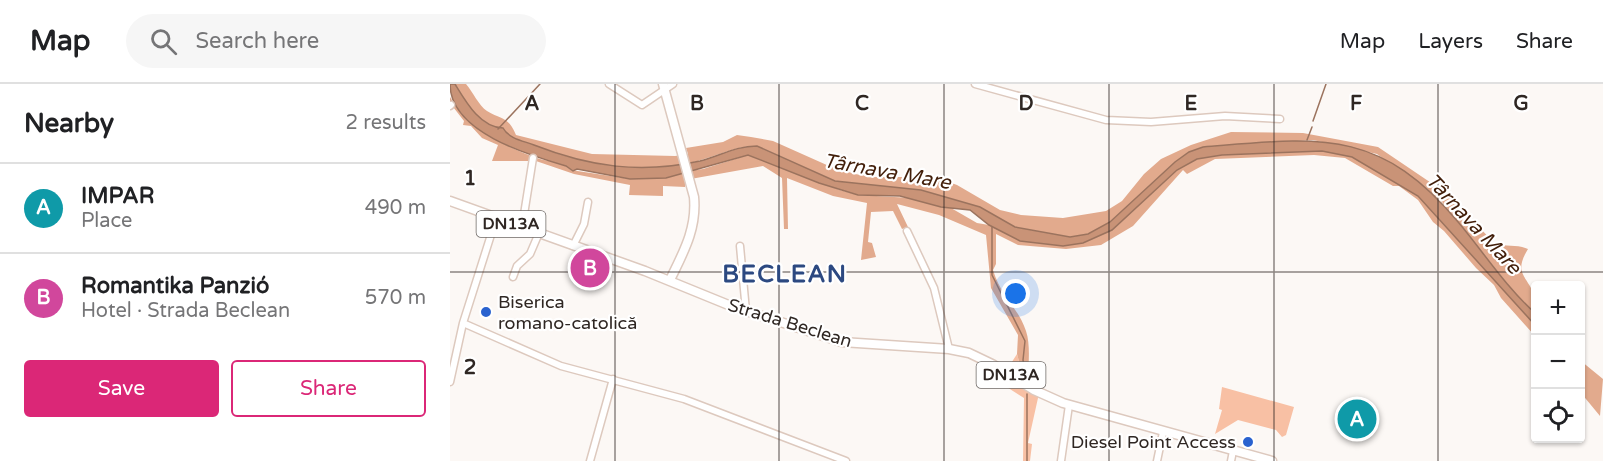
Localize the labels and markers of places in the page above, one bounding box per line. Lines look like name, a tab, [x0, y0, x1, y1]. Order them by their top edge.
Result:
pin: B	[570, 246, 610, 291]
place label: Biserica romano-catolică	[498, 291, 637, 334]
marker: Biserica romano-catolică	[479, 305, 493, 319]
pin: A	[1338, 396, 1376, 442]
place label: Diesel Point Access	[1071, 431, 1236, 453]
marker: Diesel Point Access	[1241, 435, 1255, 449]

